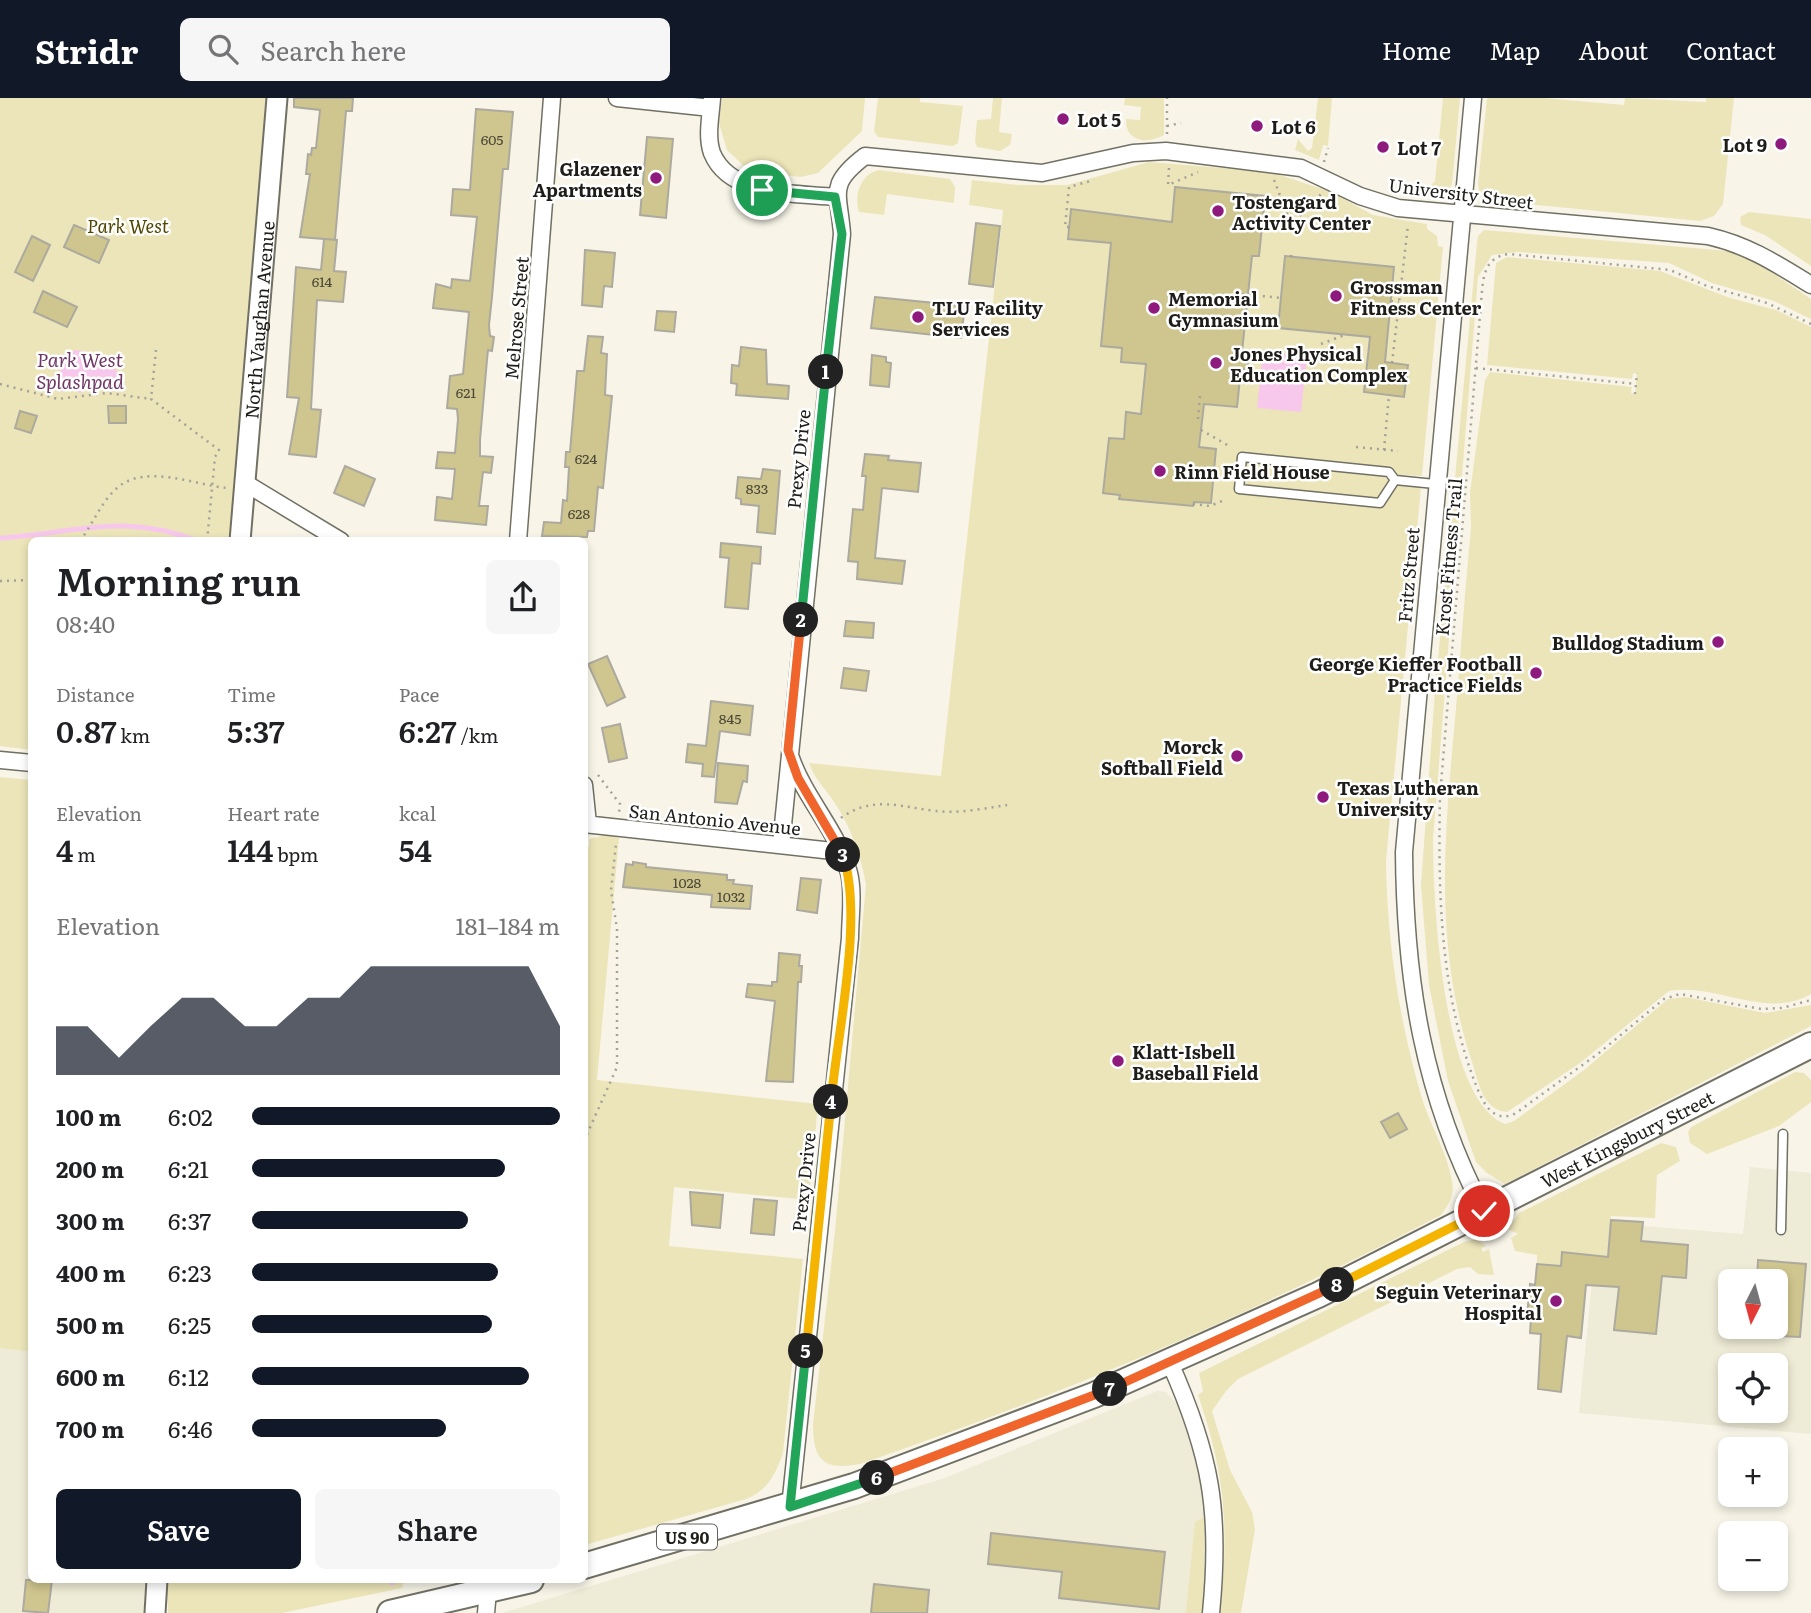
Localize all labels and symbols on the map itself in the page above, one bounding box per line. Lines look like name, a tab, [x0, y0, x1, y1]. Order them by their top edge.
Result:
place label: Lot 5	[1077, 106, 1121, 133]
marker: Lot 5	[1055, 111, 1071, 127]
place label: Lot 6	[1271, 113, 1316, 140]
marker: Lot 6	[1249, 118, 1265, 134]
house number: 605	[481, 129, 503, 149]
place label: Lot 9	[1722, 131, 1767, 158]
place label: Lot 7	[1397, 134, 1441, 161]
marker: Lot 9	[1773, 136, 1789, 152]
marker: Lot 7	[1375, 139, 1391, 155]
place label: Glazener Apartments	[533, 155, 642, 203]
pin	[732, 160, 792, 220]
marker: Glazener Apartments	[648, 170, 664, 186]
street label: University Street	[1387, 171, 1536, 215]
place label: Tostengard Activity Center	[1232, 188, 1371, 236]
marker: Tostengard Activity Center	[1210, 203, 1226, 219]
park label: Park West	[87, 212, 169, 239]
street label: North Vaughan Avenue	[237, 220, 280, 420]
street label: Melrose Street	[497, 254, 535, 381]
house number: 614	[312, 271, 332, 291]
place label: Grossman Fitness Center	[1350, 273, 1482, 321]
place label: Memorial Gymnasium	[1168, 285, 1279, 333]
marker: Grossman Fitness Center	[1328, 288, 1344, 304]
place label: TLU Facility Services	[932, 294, 1043, 342]
marker: Memorial Gymnasium	[1146, 300, 1162, 316]
marker: TLU Facility Services	[910, 309, 926, 325]
place label: Jones Physical Education Complex	[1230, 340, 1408, 388]
water label: Park West Splashpad	[36, 345, 124, 395]
pin: 1	[808, 354, 844, 390]
marker: Jones Physical Education Complex	[1208, 355, 1224, 371]
house number: 621	[456, 382, 476, 402]
street label: Prexy Drive	[779, 408, 817, 510]
house number: 624	[575, 448, 597, 468]
place label: Rinn Field House	[1174, 458, 1330, 485]
marker: Rinn Field House	[1152, 463, 1168, 479]
street label: Krost Fitness Trail	[1428, 477, 1468, 637]
house number: 833	[746, 478, 768, 498]
house number: 628	[568, 503, 590, 523]
street label: Fritz Street	[1390, 525, 1426, 624]
pin: 2	[784, 602, 818, 638]
place label: Bulldog Stadium	[1552, 629, 1704, 656]
marker: Bulldog Stadium	[1710, 634, 1726, 650]
place label: George Kieffer Football Practice Fields	[1309, 650, 1522, 698]
marker: George Kieffer Football Practice Fields	[1528, 665, 1544, 681]
house number: 845	[719, 708, 741, 728]
place label: Morck Softball Field	[1101, 733, 1224, 781]
marker: Morck Softball Field	[1229, 748, 1245, 764]
place label: Texas Lutheran University	[1337, 774, 1479, 822]
marker: Texas Lutheran University	[1315, 789, 1331, 805]
street label: San Antonio Avenue	[628, 797, 802, 841]
pin: 3	[826, 838, 860, 872]
house number: 1028	[673, 872, 702, 892]
house number: 1032	[717, 886, 745, 906]
place label: Klatt-Isbell Baseball Field	[1132, 1038, 1259, 1086]
marker: Klatt-Isbell Baseball Field	[1110, 1053, 1126, 1069]
street label: West Kingsbury Street	[1536, 1083, 1719, 1194]
pin: 4	[814, 1084, 848, 1119]
street label: Prexy Drive	[784, 1131, 822, 1233]
pin	[1454, 1181, 1514, 1241]
pin: 8	[1320, 1268, 1354, 1302]
north arrow	[1718, 1269, 1788, 1339]
place label: Seguin Veterinary Hospital	[1376, 1278, 1542, 1326]
marker: Seguin Veterinary Hospital	[1548, 1293, 1564, 1309]
pin: 5	[788, 1334, 824, 1368]
pin: 7	[1092, 1372, 1128, 1406]
pin: 6	[860, 1460, 894, 1496]
road number: US 90	[657, 1525, 717, 1550]

